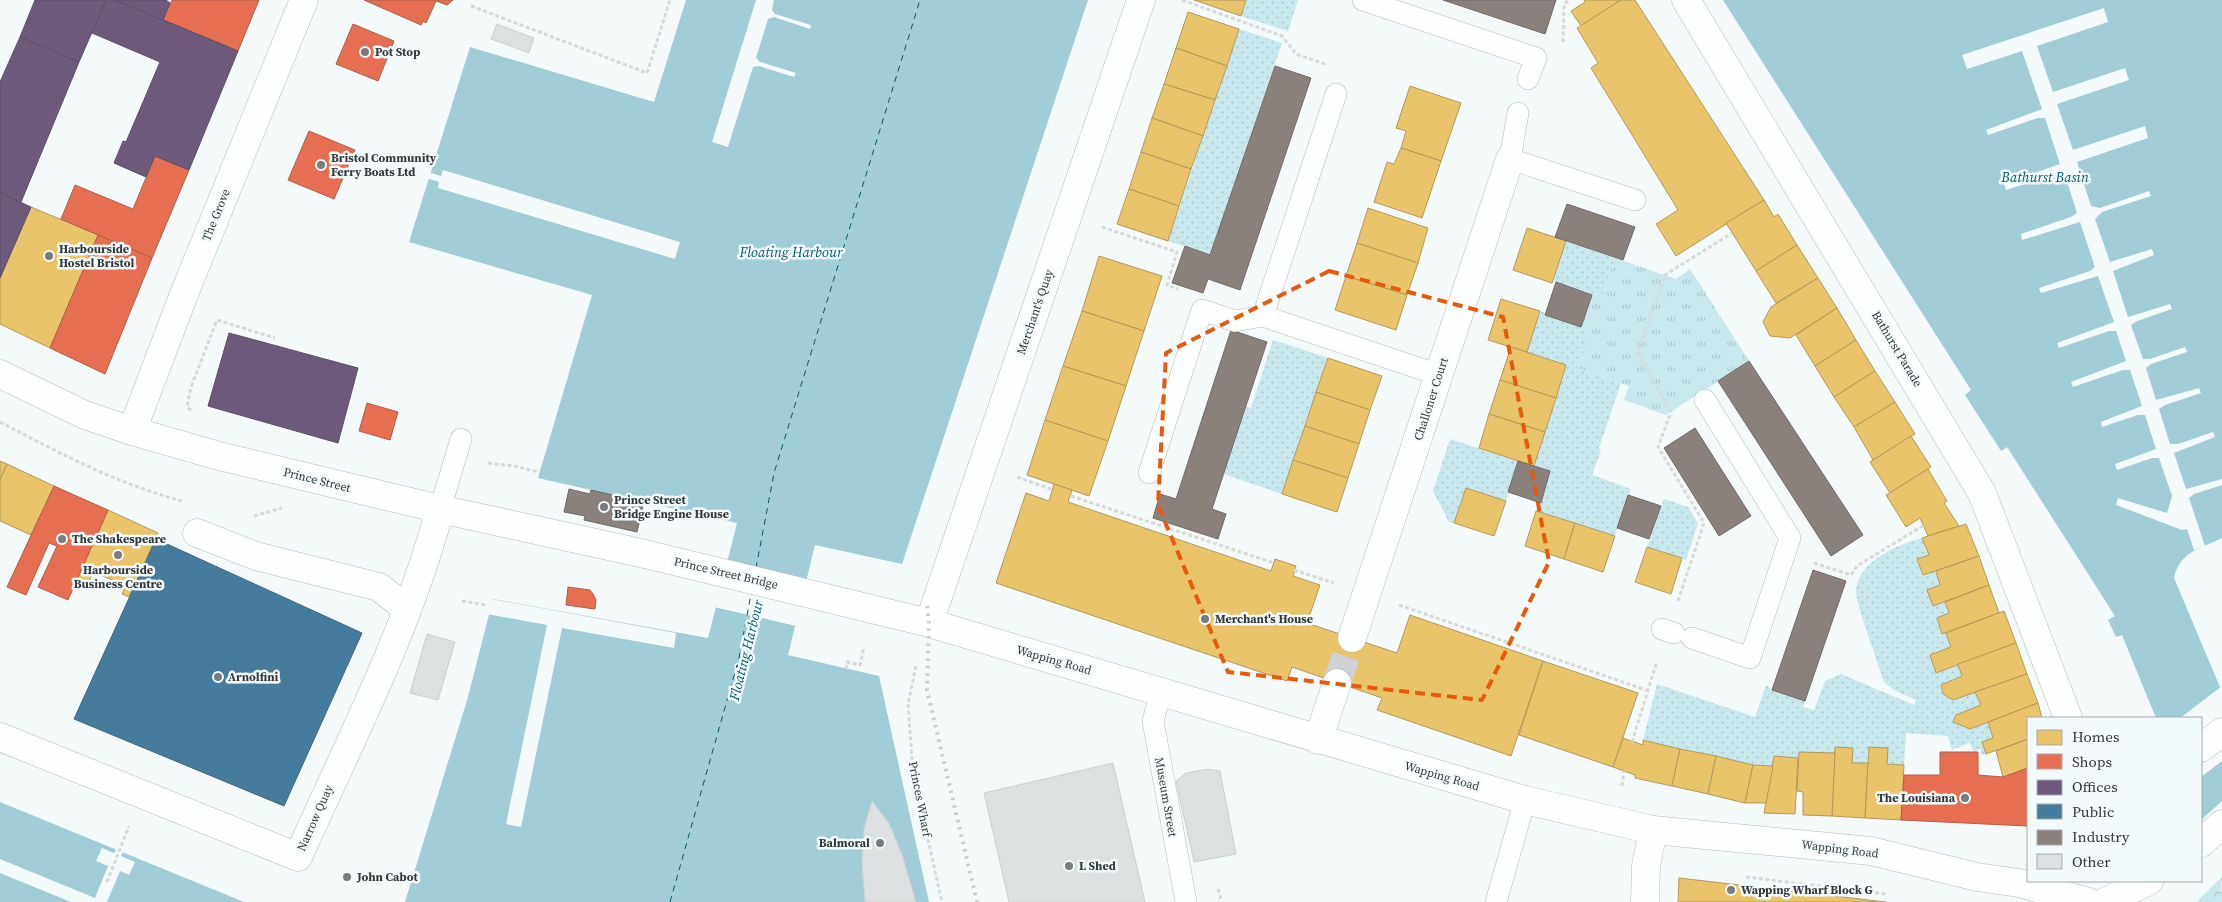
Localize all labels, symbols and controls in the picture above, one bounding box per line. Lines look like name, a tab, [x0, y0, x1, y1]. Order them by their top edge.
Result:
place label: Pot Stop	[375, 44, 420, 60]
marker: Pot Stop	[359, 46, 371, 58]
place label: Bristol Community Ferry Boats Ltd	[331, 150, 437, 180]
marker: Bristol Community Ferry Boats Ltd	[315, 159, 327, 171]
water label: Bathurst Basin	[2000, 167, 2089, 187]
street label: The Grove	[198, 186, 234, 244]
place label: Harbourside Hostel Bristol	[59, 241, 134, 271]
water label: Floating Harbour	[738, 242, 843, 262]
marker: Harbourside Hostel Bristol	[43, 250, 55, 262]
street label: Merchant's Quay	[1013, 266, 1057, 357]
street label: Bathurst Parade	[1868, 308, 1926, 390]
street label: Challoner Court	[1410, 355, 1452, 442]
street label: Prince Street	[282, 464, 352, 496]
place label: Prince Street Bridge Engine House	[614, 492, 729, 522]
marker: Prince Street Bridge Engine House	[598, 501, 610, 513]
place label: The Shakespeare	[72, 531, 166, 547]
marker: The Shakespeare	[56, 533, 68, 545]
marker: Harbourside Business Centre	[112, 549, 124, 561]
street label: Prince Street Bridge	[672, 553, 780, 593]
place label: Harbourside Business Centre	[74, 562, 162, 592]
water label: Floating Harbour	[724, 597, 768, 703]
place label: Merchant's House	[1215, 611, 1313, 627]
marker: Merchant's House	[1199, 613, 1211, 625]
street label: Wapping Road	[1015, 642, 1094, 678]
place label: Arnolfini	[228, 669, 279, 685]
marker: Arnolfini	[212, 671, 224, 683]
legend	[2027, 717, 2202, 882]
text: Homes	[2072, 726, 2119, 747]
text: Shops	[2072, 751, 2112, 772]
street label: Museum Street	[1151, 756, 1181, 838]
street label: Wapping Road	[1403, 758, 1482, 794]
street label: Princes Wharf	[905, 760, 935, 840]
text: Offices	[2072, 776, 2118, 797]
street label: Narrow Quay	[293, 782, 337, 854]
place label: The Louisiana	[1877, 790, 1956, 806]
marker: The Louisiana	[1959, 792, 1971, 804]
text: Public	[2072, 801, 2114, 822]
text: Industry	[2072, 826, 2130, 847]
place label: Balmoral	[819, 835, 870, 851]
street label: Wapping Road	[1801, 836, 1880, 862]
marker: Balmoral	[874, 837, 886, 849]
text: Other	[2072, 851, 2111, 872]
place label: L Shed	[1079, 858, 1116, 874]
marker: L Shed	[1063, 860, 1075, 872]
place label: John Cabot	[356, 869, 419, 885]
marker: John Cabot	[341, 871, 353, 883]
place label: Wapping Wharf Block G	[1741, 882, 1873, 898]
marker: Wapping Wharf Block G	[1725, 884, 1737, 896]

